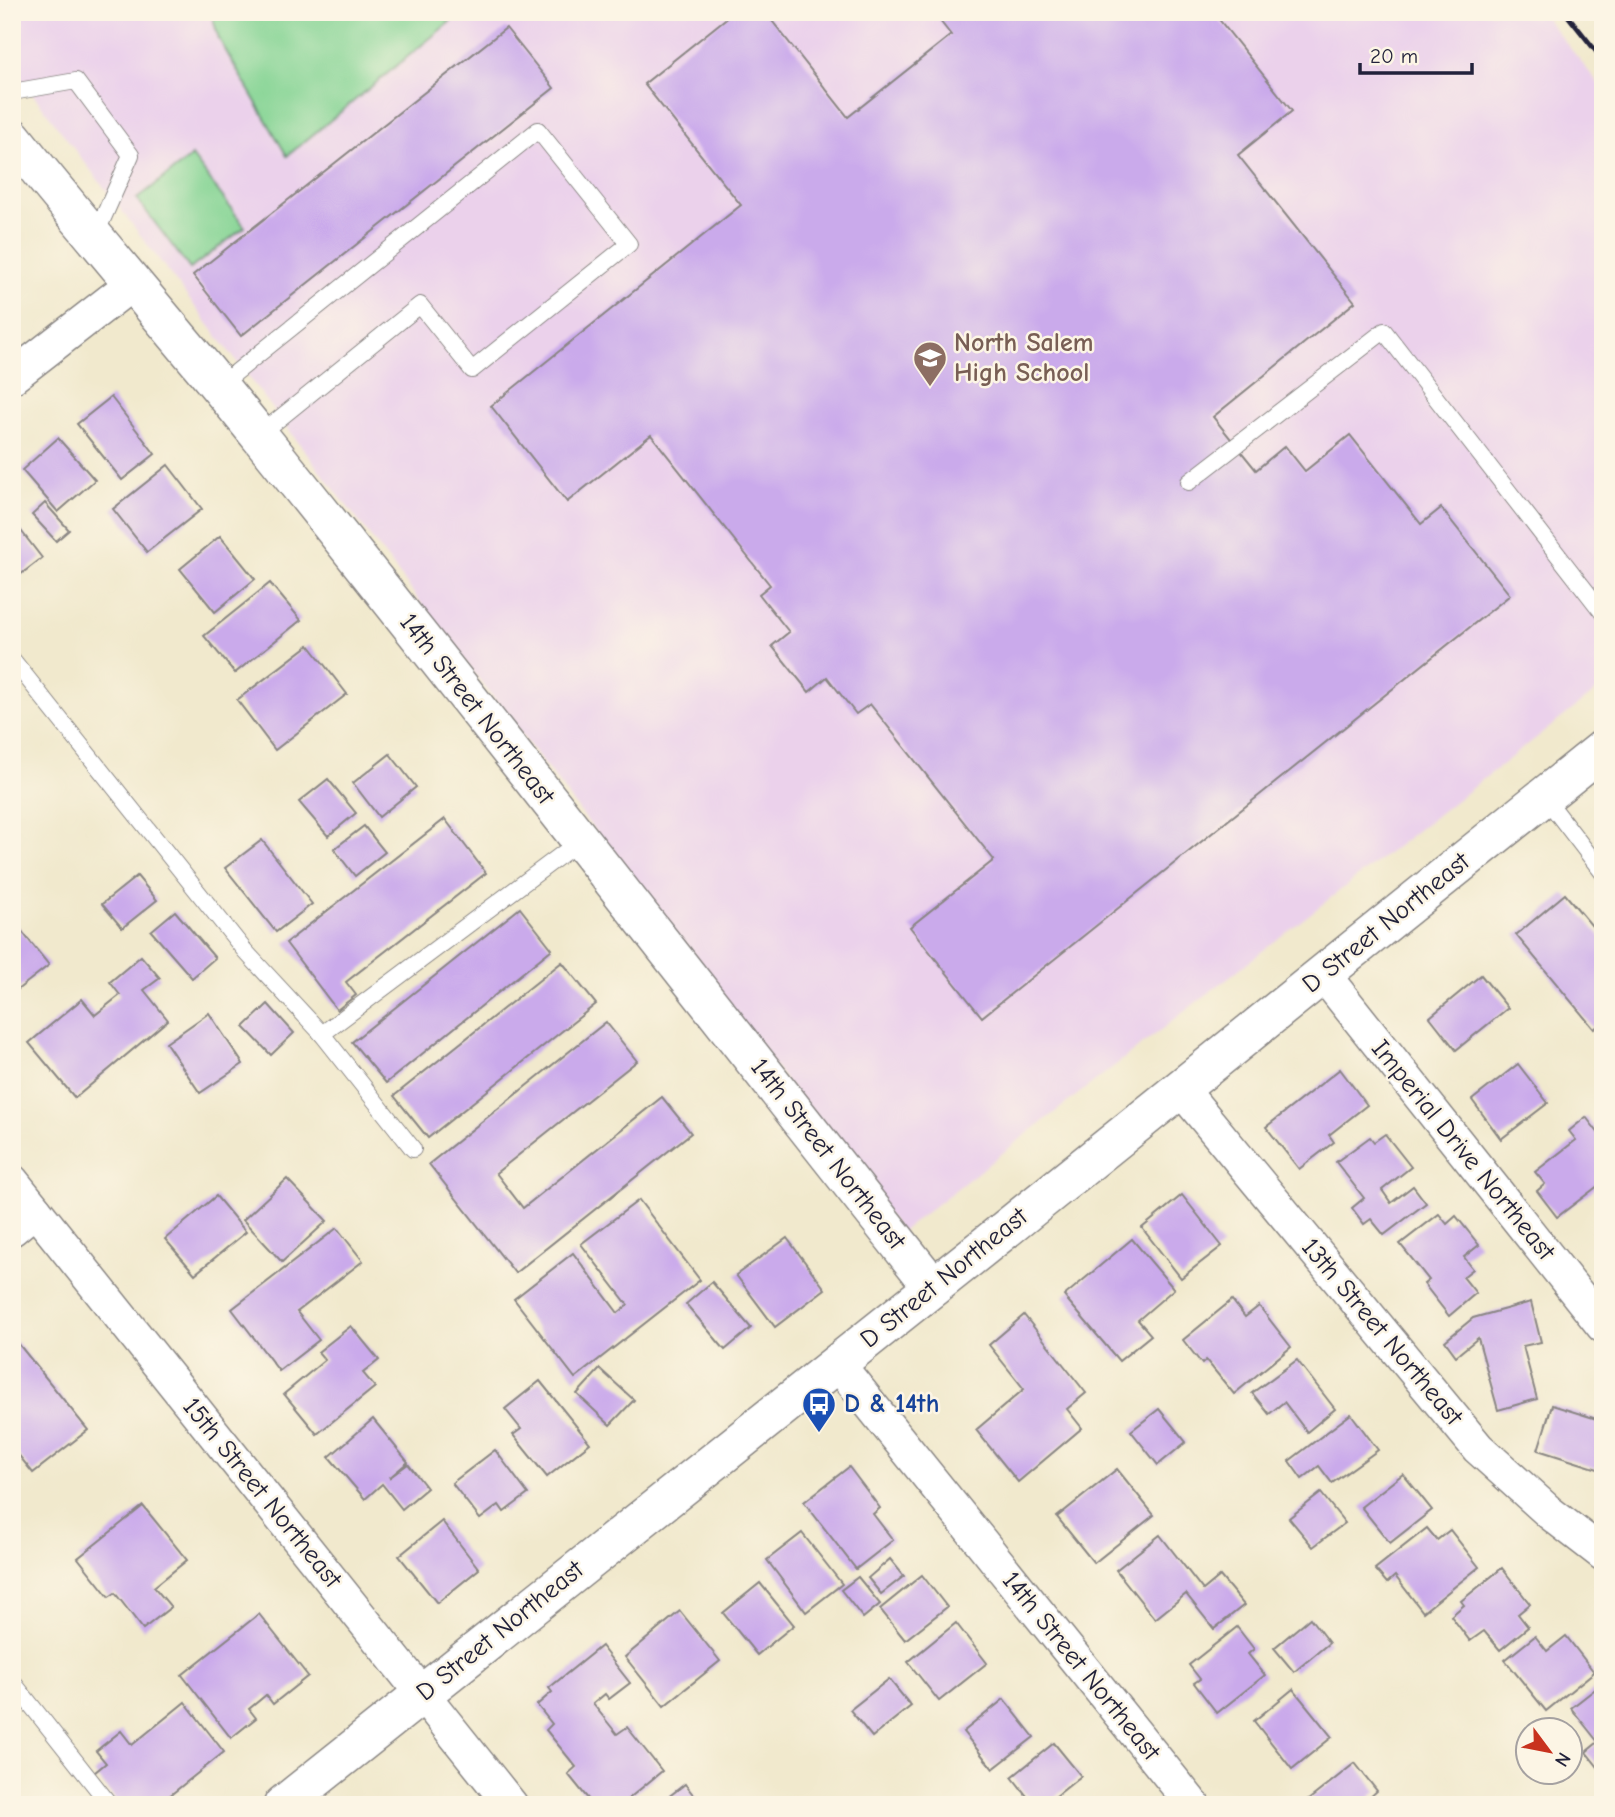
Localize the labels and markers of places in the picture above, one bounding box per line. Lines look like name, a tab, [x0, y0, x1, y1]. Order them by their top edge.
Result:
place label: North Salem High School	[954, 328, 1093, 388]
school or university icon: North Salem High School	[911, 339, 949, 388]
bus stop icon: D & 14th	[800, 1385, 838, 1434]
place label: D & 14th	[844, 1389, 939, 1419]

